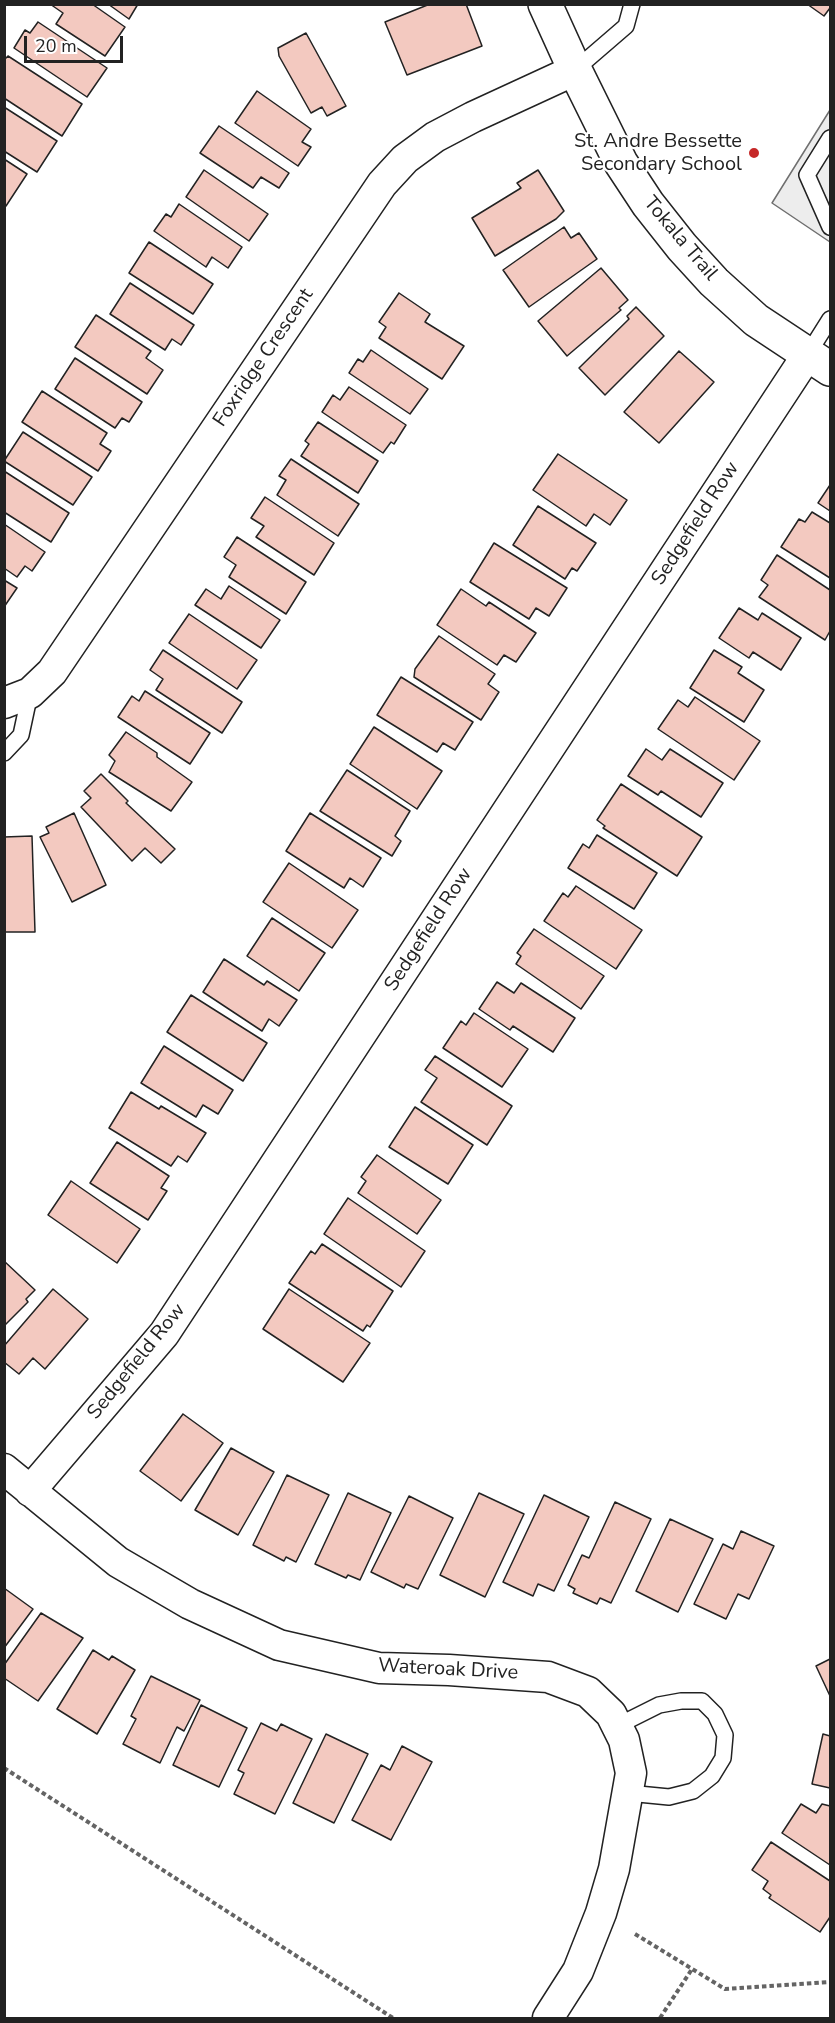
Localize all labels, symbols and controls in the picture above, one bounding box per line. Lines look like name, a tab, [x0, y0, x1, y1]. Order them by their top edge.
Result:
scale bar	[27, 24, 126, 62]
text: 20 m	[35, 34, 77, 58]
place label: St. Andre Bessette Secondary School	[574, 130, 742, 177]
marker: St. Andre Bessette Secondary School	[747, 146, 761, 160]
street label: Tokala Trail	[638, 192, 722, 286]
street label: Foxridge Crescent	[209, 284, 319, 432]
street label: Sedgefield Row	[647, 458, 745, 590]
street label: Sedgefield Row	[380, 864, 478, 996]
street label: Sedgefield Row	[83, 1299, 191, 1425]
street label: Wateroak Drive	[377, 1654, 519, 1686]

